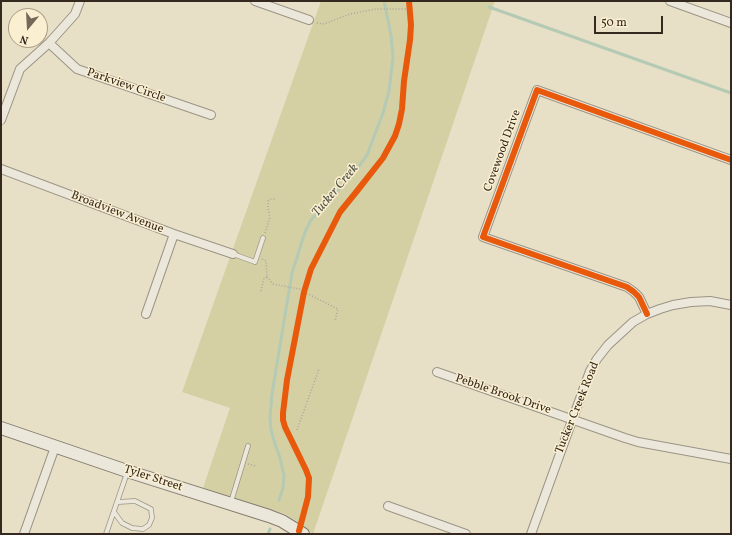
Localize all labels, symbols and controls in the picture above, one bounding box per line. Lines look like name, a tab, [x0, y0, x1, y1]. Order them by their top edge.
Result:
north arrow	[8, 8, 48, 48]
scale bar	[596, 8, 665, 34]
text: 50 m	[601, 15, 627, 31]
text: N	[18, 31, 31, 47]
street label: Parkview Circle	[85, 66, 167, 106]
street label: Covewood Drive	[481, 108, 525, 194]
water label: Tucker Creek	[309, 161, 363, 221]
street label: Broadview Avenue	[69, 189, 165, 237]
street label: Tucker Creek Road	[553, 360, 603, 456]
street label: Pebble Brook Drive	[453, 372, 553, 418]
street label: Tyler Street	[122, 463, 184, 495]

